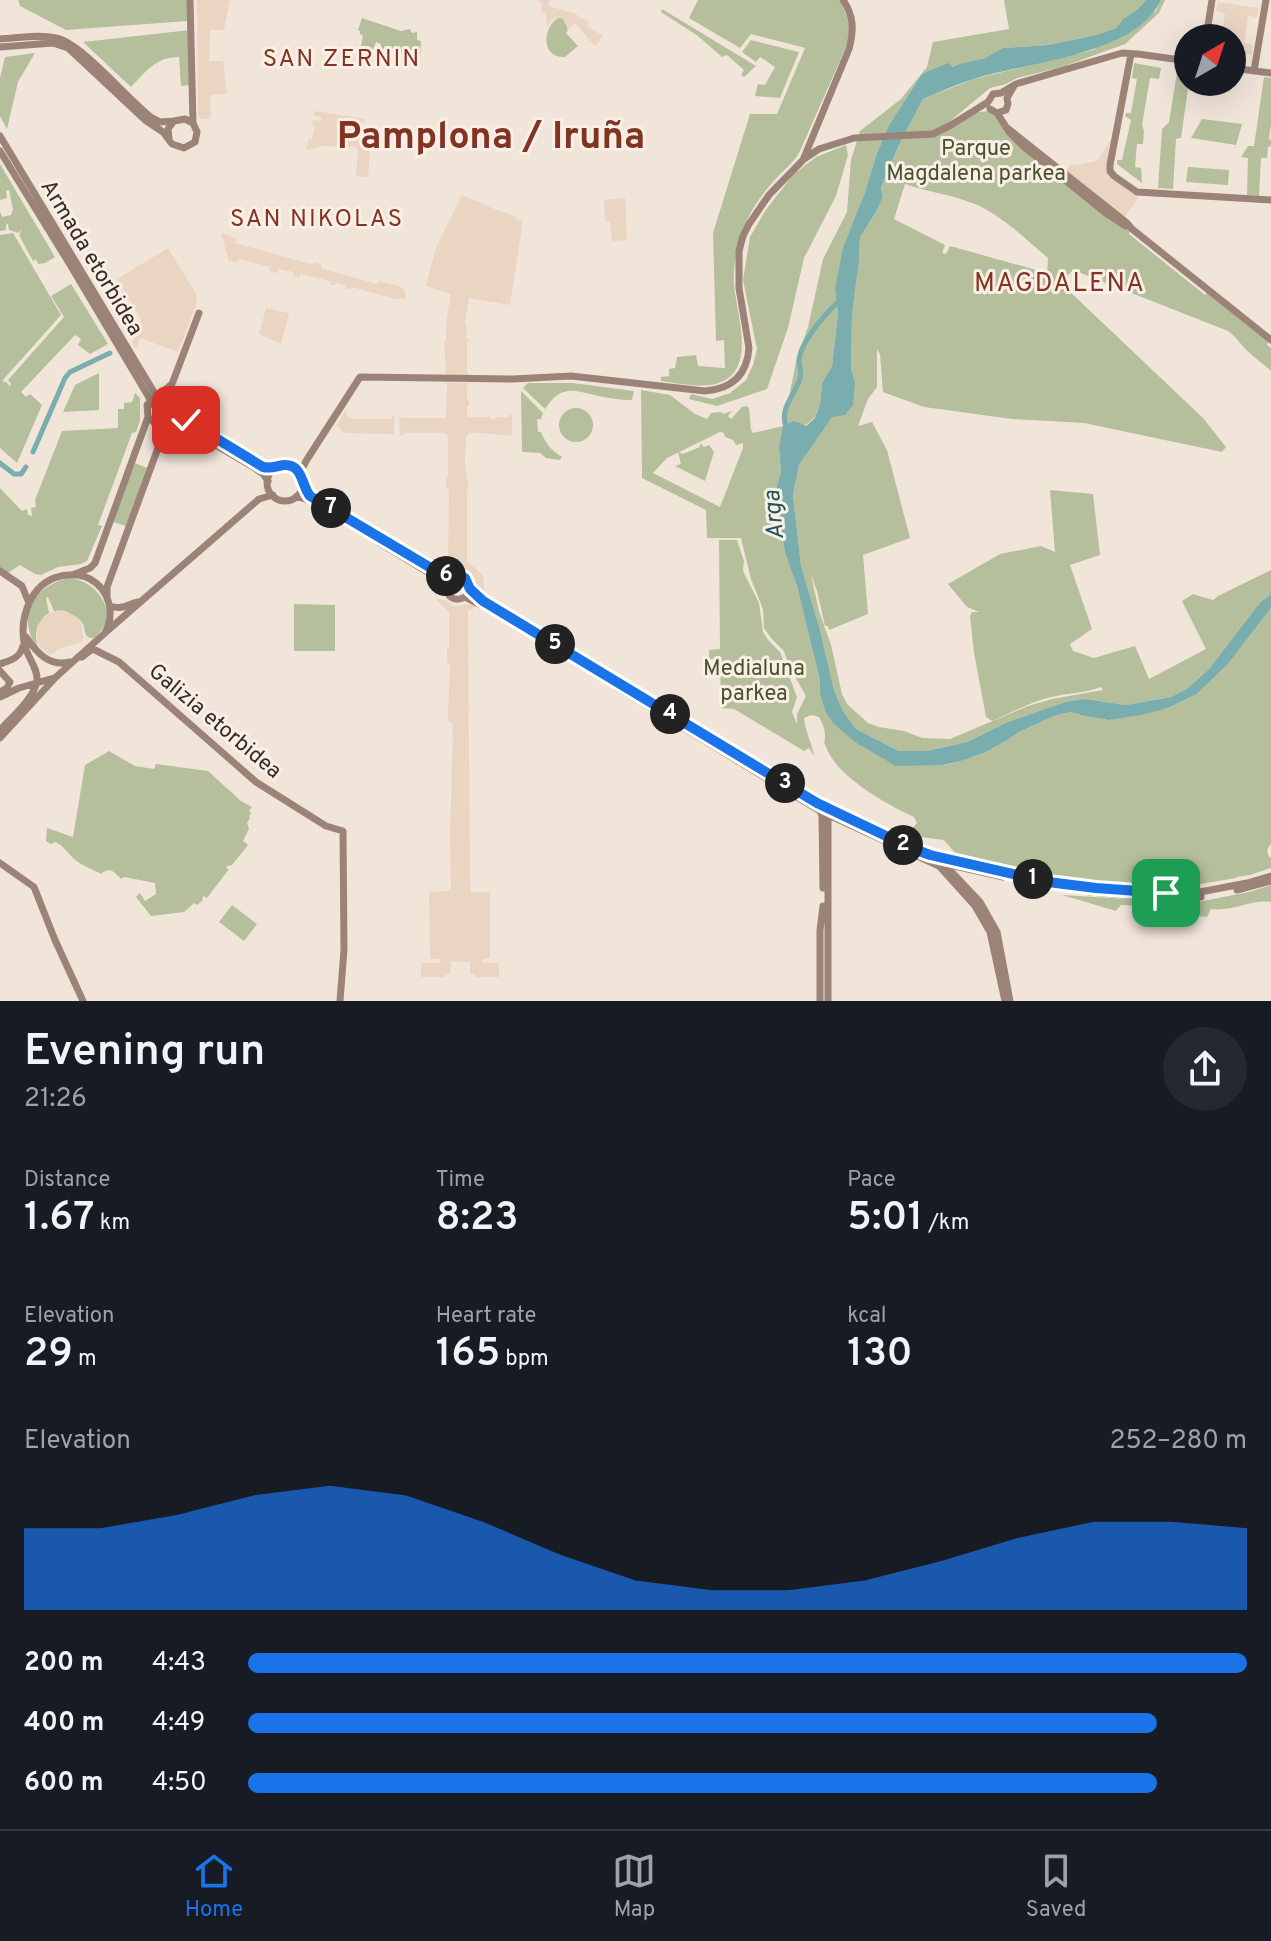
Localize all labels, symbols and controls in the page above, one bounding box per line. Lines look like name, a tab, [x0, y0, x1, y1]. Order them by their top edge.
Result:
north arrow	[1174, 24, 1246, 96]
map controls	[1174, 24, 1246, 96]
district label: SAN ZERNIN	[263, 45, 421, 75]
district label: Pamplona / Iruña	[337, 114, 645, 163]
park label: Parque Magdalena parkea	[886, 136, 1066, 188]
street label: Armada etorbidea	[34, 175, 148, 341]
district label: SAN NIKOLAS	[230, 205, 404, 235]
district label: MAGDALENA	[974, 268, 1146, 301]
pin	[152, 386, 220, 454]
icon: check	[164, 398, 208, 442]
pin: 7	[311, 488, 351, 528]
water label: Arga	[758, 488, 792, 541]
text: 7	[325, 494, 337, 521]
pin: 6	[426, 556, 466, 596]
text: 6	[439, 562, 453, 589]
pin: 5	[535, 624, 575, 664]
text: 5	[548, 630, 562, 657]
park label: Medialuna parkea	[703, 656, 805, 708]
street label: Galizia etorbidea	[142, 658, 286, 785]
pin: 4	[650, 694, 690, 734]
text: 4	[663, 700, 677, 727]
pin: 3	[765, 763, 805, 803]
text: 3	[778, 769, 792, 796]
pin: 2	[883, 825, 923, 865]
text: 2	[896, 831, 910, 858]
pin: 1	[1013, 859, 1053, 899]
pin	[1132, 859, 1200, 927]
text: 1	[1029, 865, 1037, 892]
icon: arrive	[1144, 871, 1188, 915]
text: Evening run	[24, 1025, 265, 1081]
button: share	[1163, 1027, 1247, 1111]
text: 21:26	[24, 1083, 87, 1116]
text: Distance	[24, 1167, 110, 1194]
text: Time	[436, 1167, 485, 1194]
text: Pace	[847, 1167, 896, 1194]
text: 1.67	[24, 1194, 95, 1244]
text: 8:23	[436, 1194, 519, 1244]
text: 5:01	[847, 1194, 923, 1244]
text: km	[95, 1210, 130, 1237]
text: /km	[923, 1210, 969, 1237]
text: Elevation	[24, 1303, 114, 1330]
text: Heart rate	[436, 1303, 536, 1330]
text: kcal	[847, 1303, 886, 1330]
text: 29	[24, 1330, 73, 1380]
text: 165	[436, 1330, 500, 1380]
text: 130	[847, 1330, 913, 1380]
text: m	[73, 1346, 97, 1373]
text: bpm	[500, 1346, 549, 1373]
text: Elevation	[24, 1425, 131, 1458]
text: 252–280 m	[1110, 1425, 1247, 1458]
text: 200 m	[24, 1647, 103, 1680]
text: 4:43	[152, 1647, 206, 1680]
text: 400 m	[24, 1707, 104, 1740]
text: 4:49	[152, 1707, 205, 1740]
text: 600 m	[24, 1767, 104, 1800]
text: 4:50	[152, 1767, 207, 1800]
tab: Home	[185, 1849, 243, 1924]
tab: Map	[612, 1849, 656, 1924]
tab: Saved	[1026, 1849, 1086, 1924]

